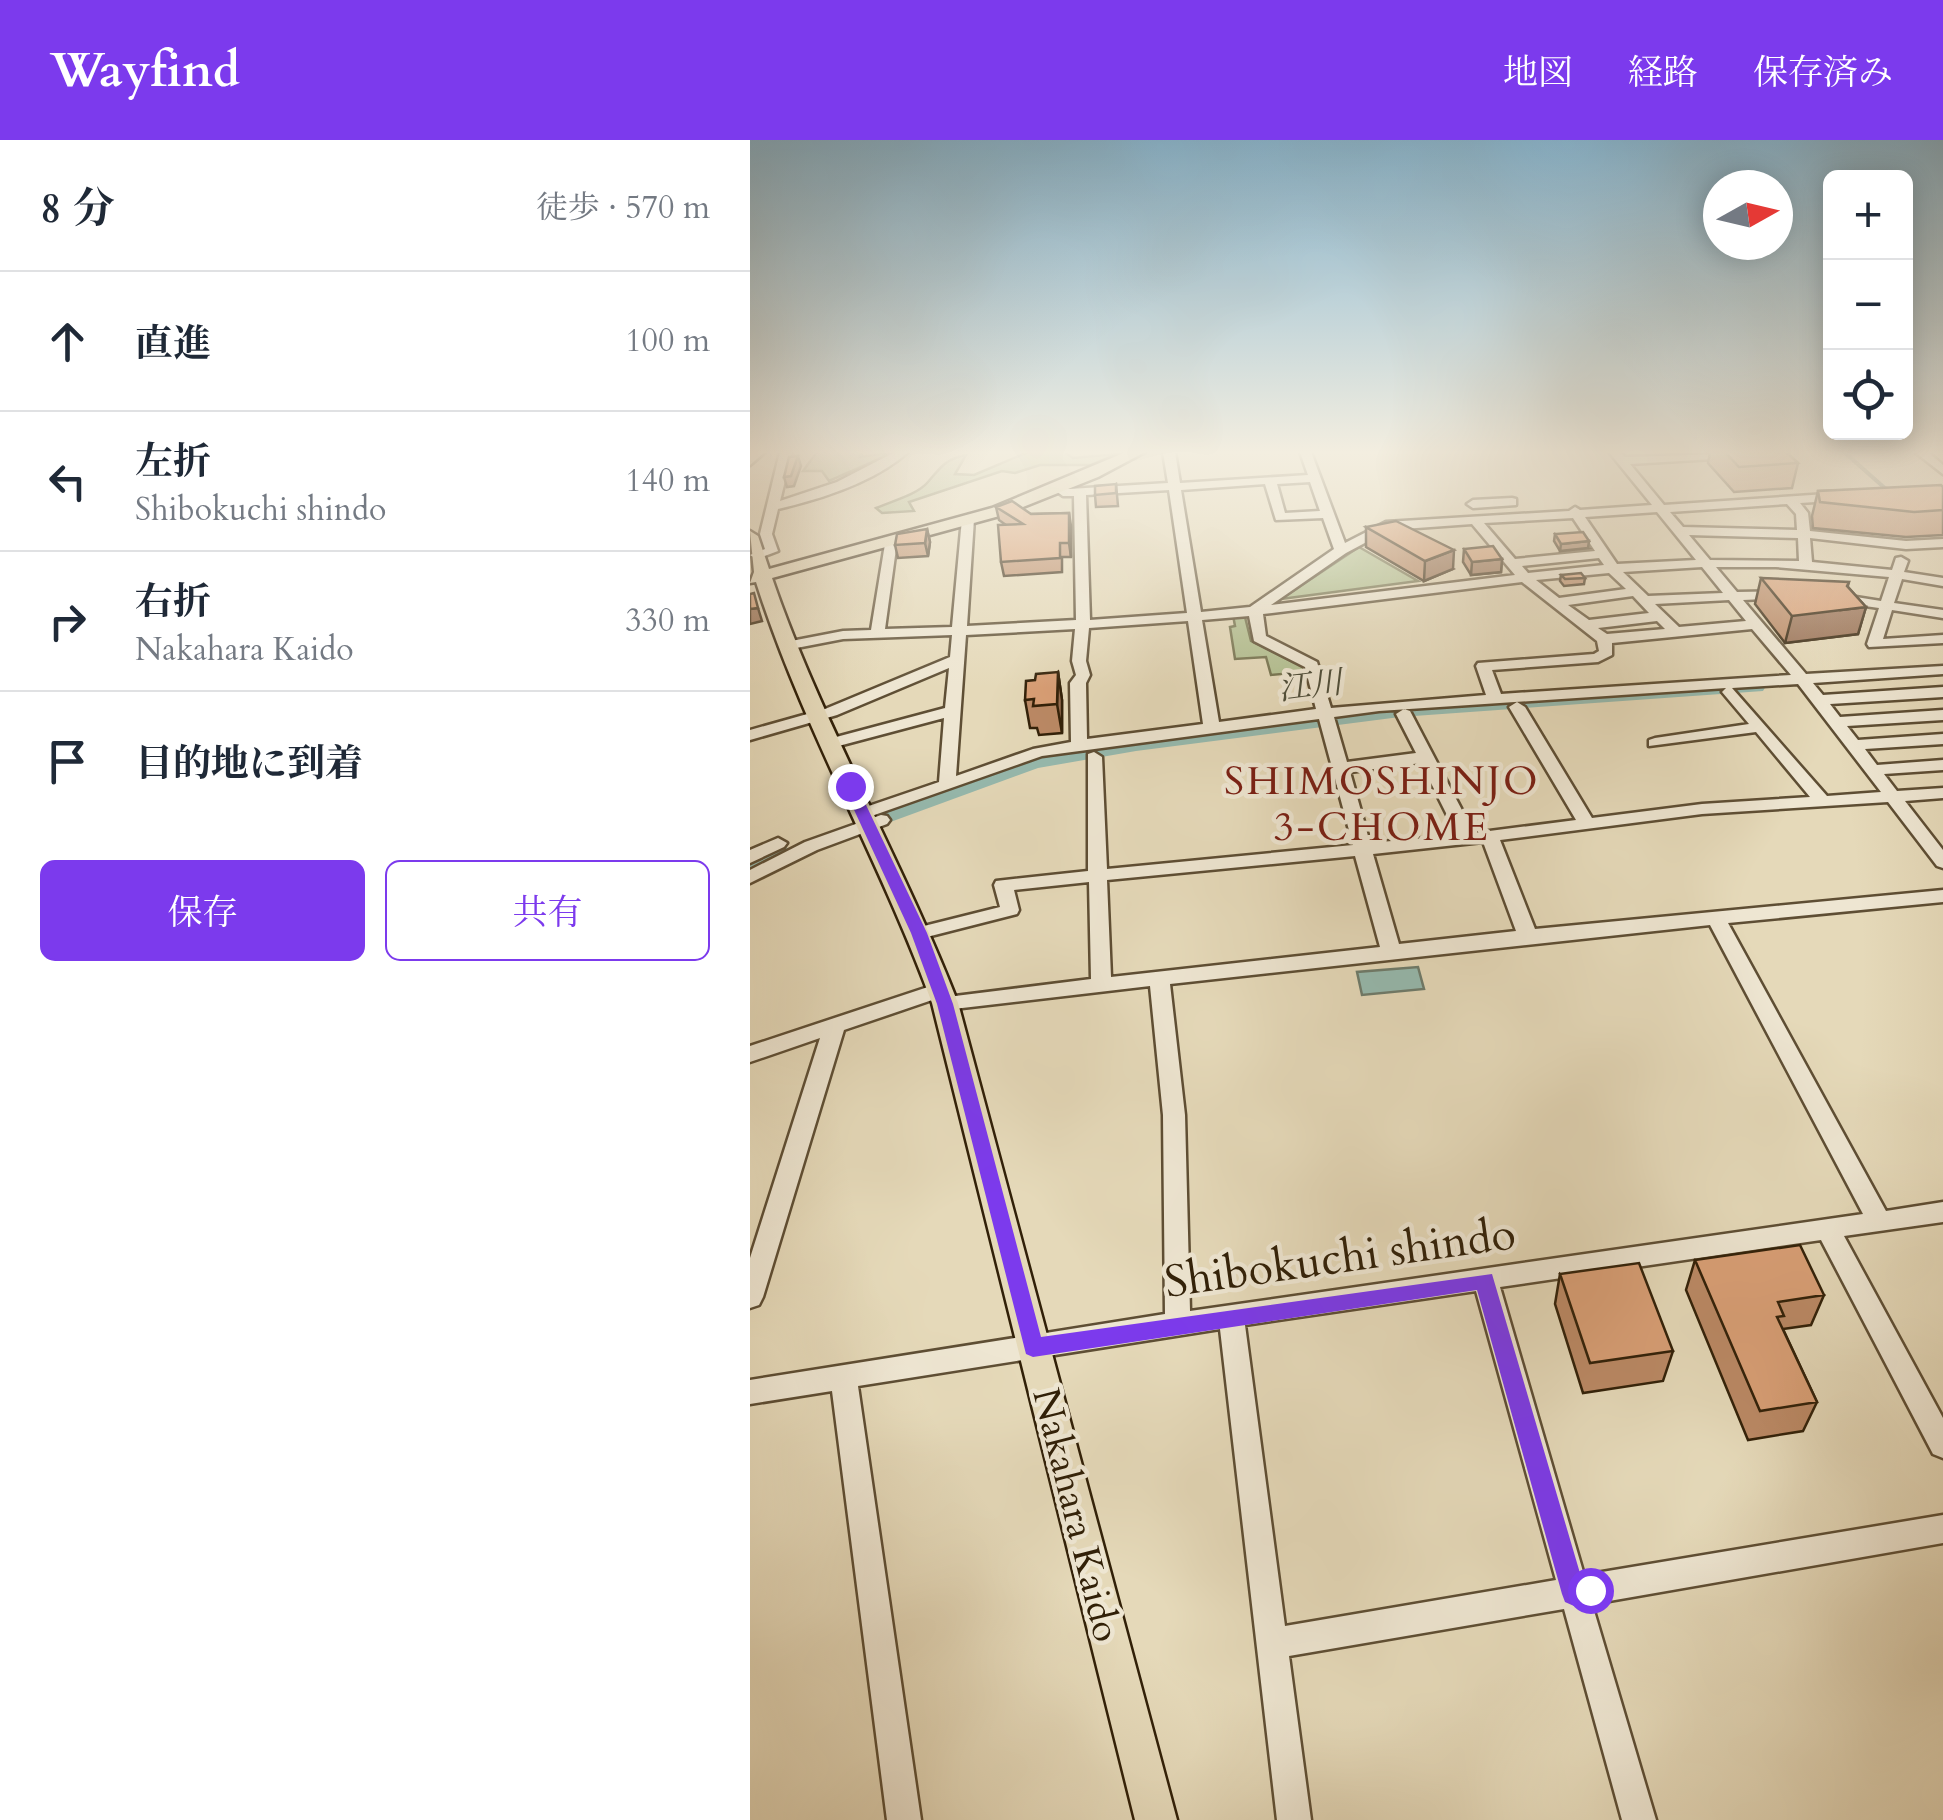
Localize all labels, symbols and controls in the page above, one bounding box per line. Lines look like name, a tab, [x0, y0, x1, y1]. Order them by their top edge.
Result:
text: Wayfind	[50, 38, 240, 103]
text: 地図	[1503, 49, 1573, 97]
text: 経路	[1628, 49, 1698, 97]
text: 保存済み	[1753, 49, 1893, 97]
north arrow	[1703, 170, 1793, 260]
map controls	[1823, 170, 1913, 440]
button: +	[1823, 170, 1913, 260]
text: 8 分	[40, 180, 115, 237]
text: 徒歩 · 570 m	[536, 186, 710, 230]
button: −	[1823, 260, 1913, 350]
icon: ahead	[40, 314, 95, 369]
text: 直進	[135, 318, 211, 370]
text: 100 m	[625, 319, 710, 363]
button: locate	[1823, 350, 1913, 440]
text: 左折	[135, 436, 211, 488]
icon: left	[40, 454, 95, 509]
text: 140 m	[625, 459, 710, 503]
text: Shibokuchi shindo	[135, 488, 386, 532]
text: 右折	[135, 576, 211, 628]
icon: right	[40, 594, 95, 649]
text: 330 m	[625, 599, 710, 643]
text: Nakahara Kaido	[135, 628, 354, 672]
water label: 江川	[1276, 660, 1347, 712]
icon: arrive	[40, 734, 95, 789]
text: 目的地に到着	[135, 738, 363, 790]
district label: SHIMOSHINJO 3-CHOME	[1224, 754, 1540, 855]
route end	[828, 764, 874, 810]
button: 保存	[40, 860, 365, 961]
button: 共有	[385, 860, 710, 961]
street label: Shibokuchi shindo	[1161, 1203, 1519, 1313]
street label: Nakahara Kaido	[1019, 1383, 1133, 1647]
route start	[1568, 1568, 1614, 1614]

